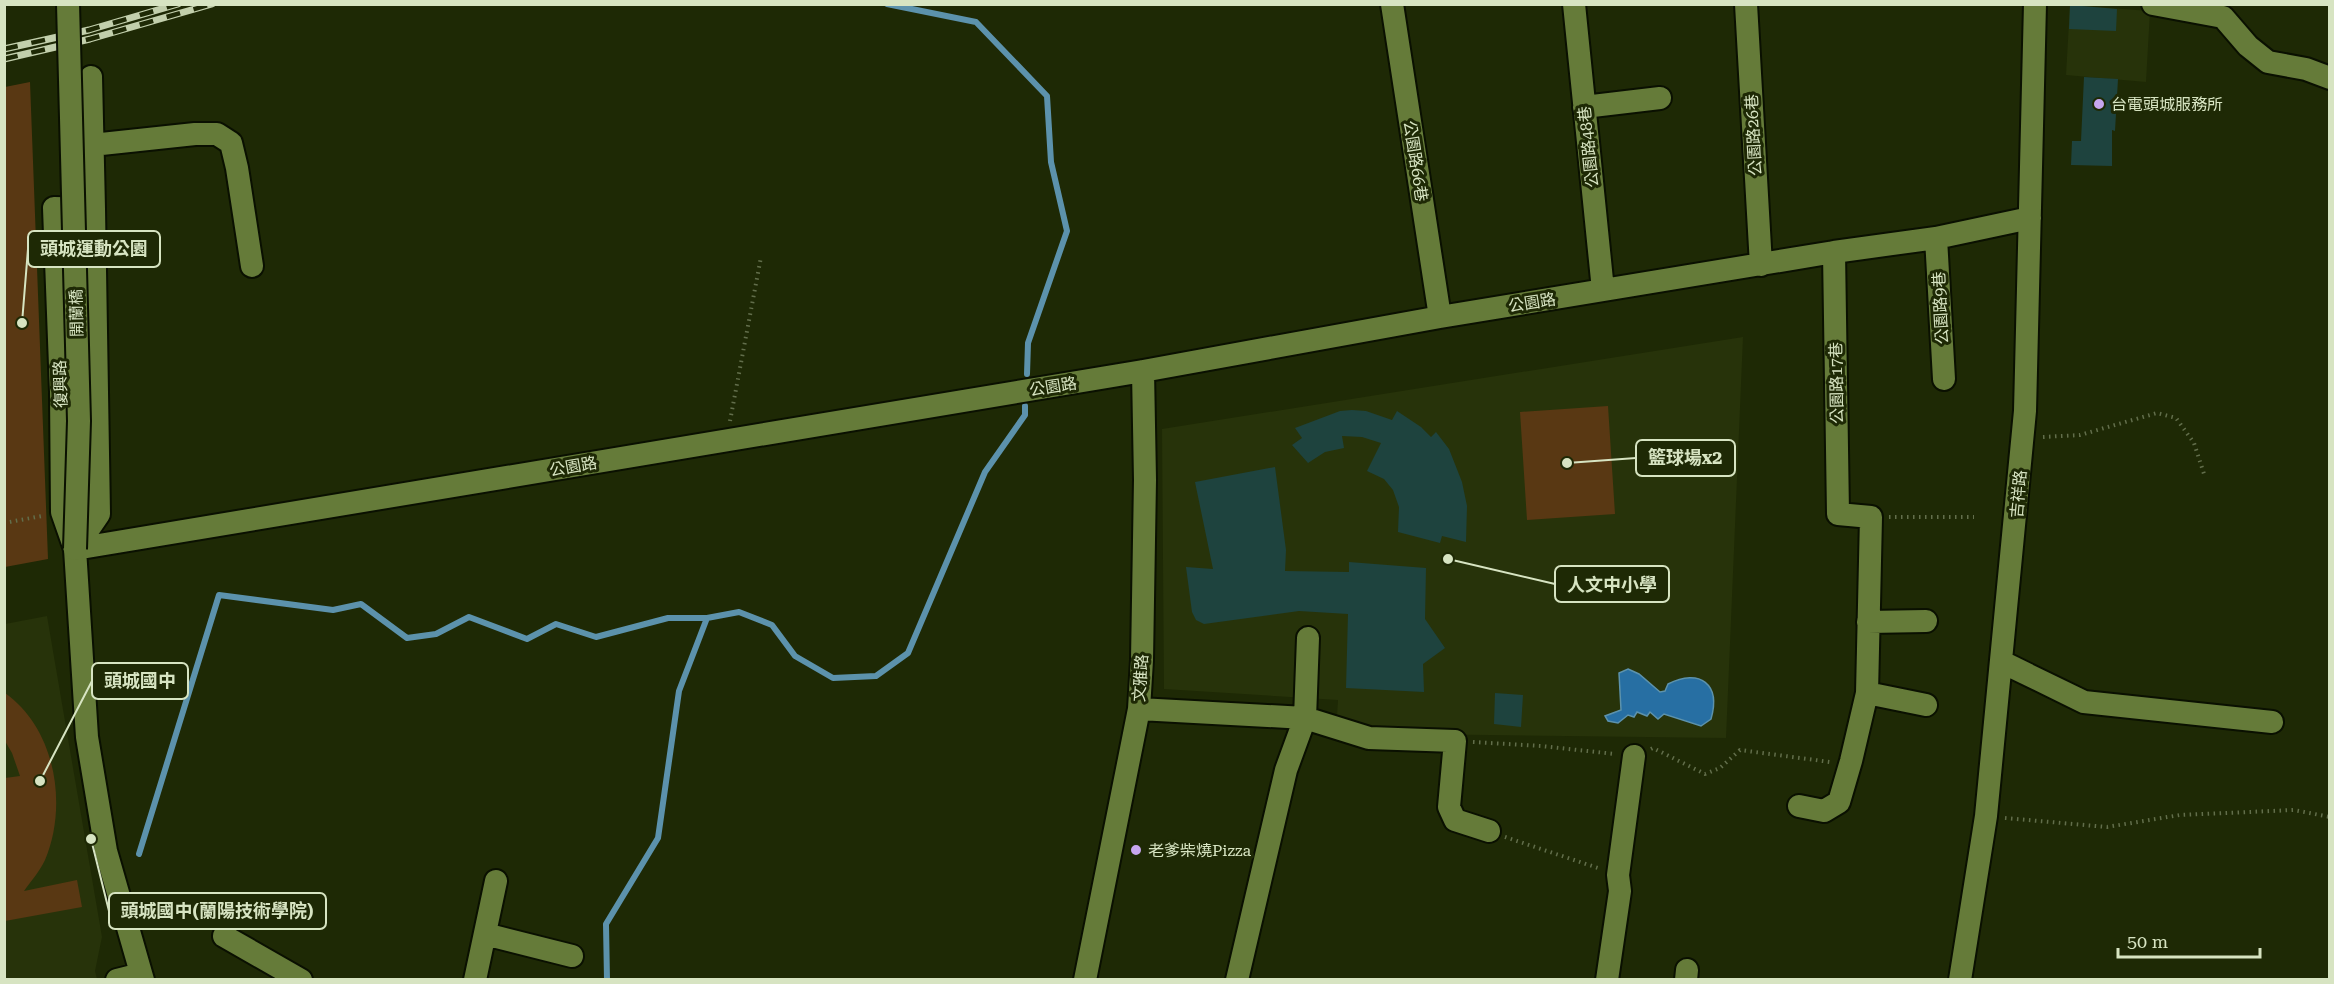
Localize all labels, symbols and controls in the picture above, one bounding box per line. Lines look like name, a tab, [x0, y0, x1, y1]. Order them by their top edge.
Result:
street label: 公園路26巷	[1742, 94, 1765, 176]
place label: 台電頭城服務所	[2111, 95, 2223, 114]
marker: 台電頭城服務所	[2092, 97, 2106, 111]
street label: 公園路48巷	[1575, 105, 1602, 189]
street label: 公園路66巷	[1400, 119, 1431, 203]
callout: 頭城運動公園	[28, 231, 160, 267]
text: 頭城運動公園	[40, 238, 148, 259]
street label: 公園路9巷	[1929, 271, 1952, 345]
street label: 開蘭橋	[67, 289, 86, 337]
street label: 公園路	[1507, 289, 1557, 316]
street label: 公園路17巷	[1826, 342, 1847, 424]
street label: 復興路	[50, 360, 71, 408]
street label: 公園路	[1028, 373, 1078, 400]
callout: 籃球場x2	[1636, 440, 1735, 476]
text: 籃球場x2	[1648, 447, 1722, 468]
street label: 公園路	[548, 453, 598, 480]
street label: 吉祥路	[2007, 469, 2030, 519]
callout: 人文中小學	[1555, 566, 1669, 602]
text: 人文中小學	[1567, 574, 1657, 595]
street label: 文雅路	[1129, 653, 1152, 703]
callout: 頭城國中	[92, 663, 188, 699]
text: 頭城國中	[104, 670, 176, 691]
place label: 老爹柴燒Pizza	[1148, 841, 1252, 860]
marker: 老爹柴燒Pizza	[1129, 843, 1143, 857]
callout: 頭城國中(蘭陽技術學院)	[109, 893, 326, 929]
text: 頭城國中(蘭陽技術學院)	[121, 900, 313, 921]
scale bar	[2118, 921, 2260, 959]
text: 50 m	[2127, 931, 2168, 952]

